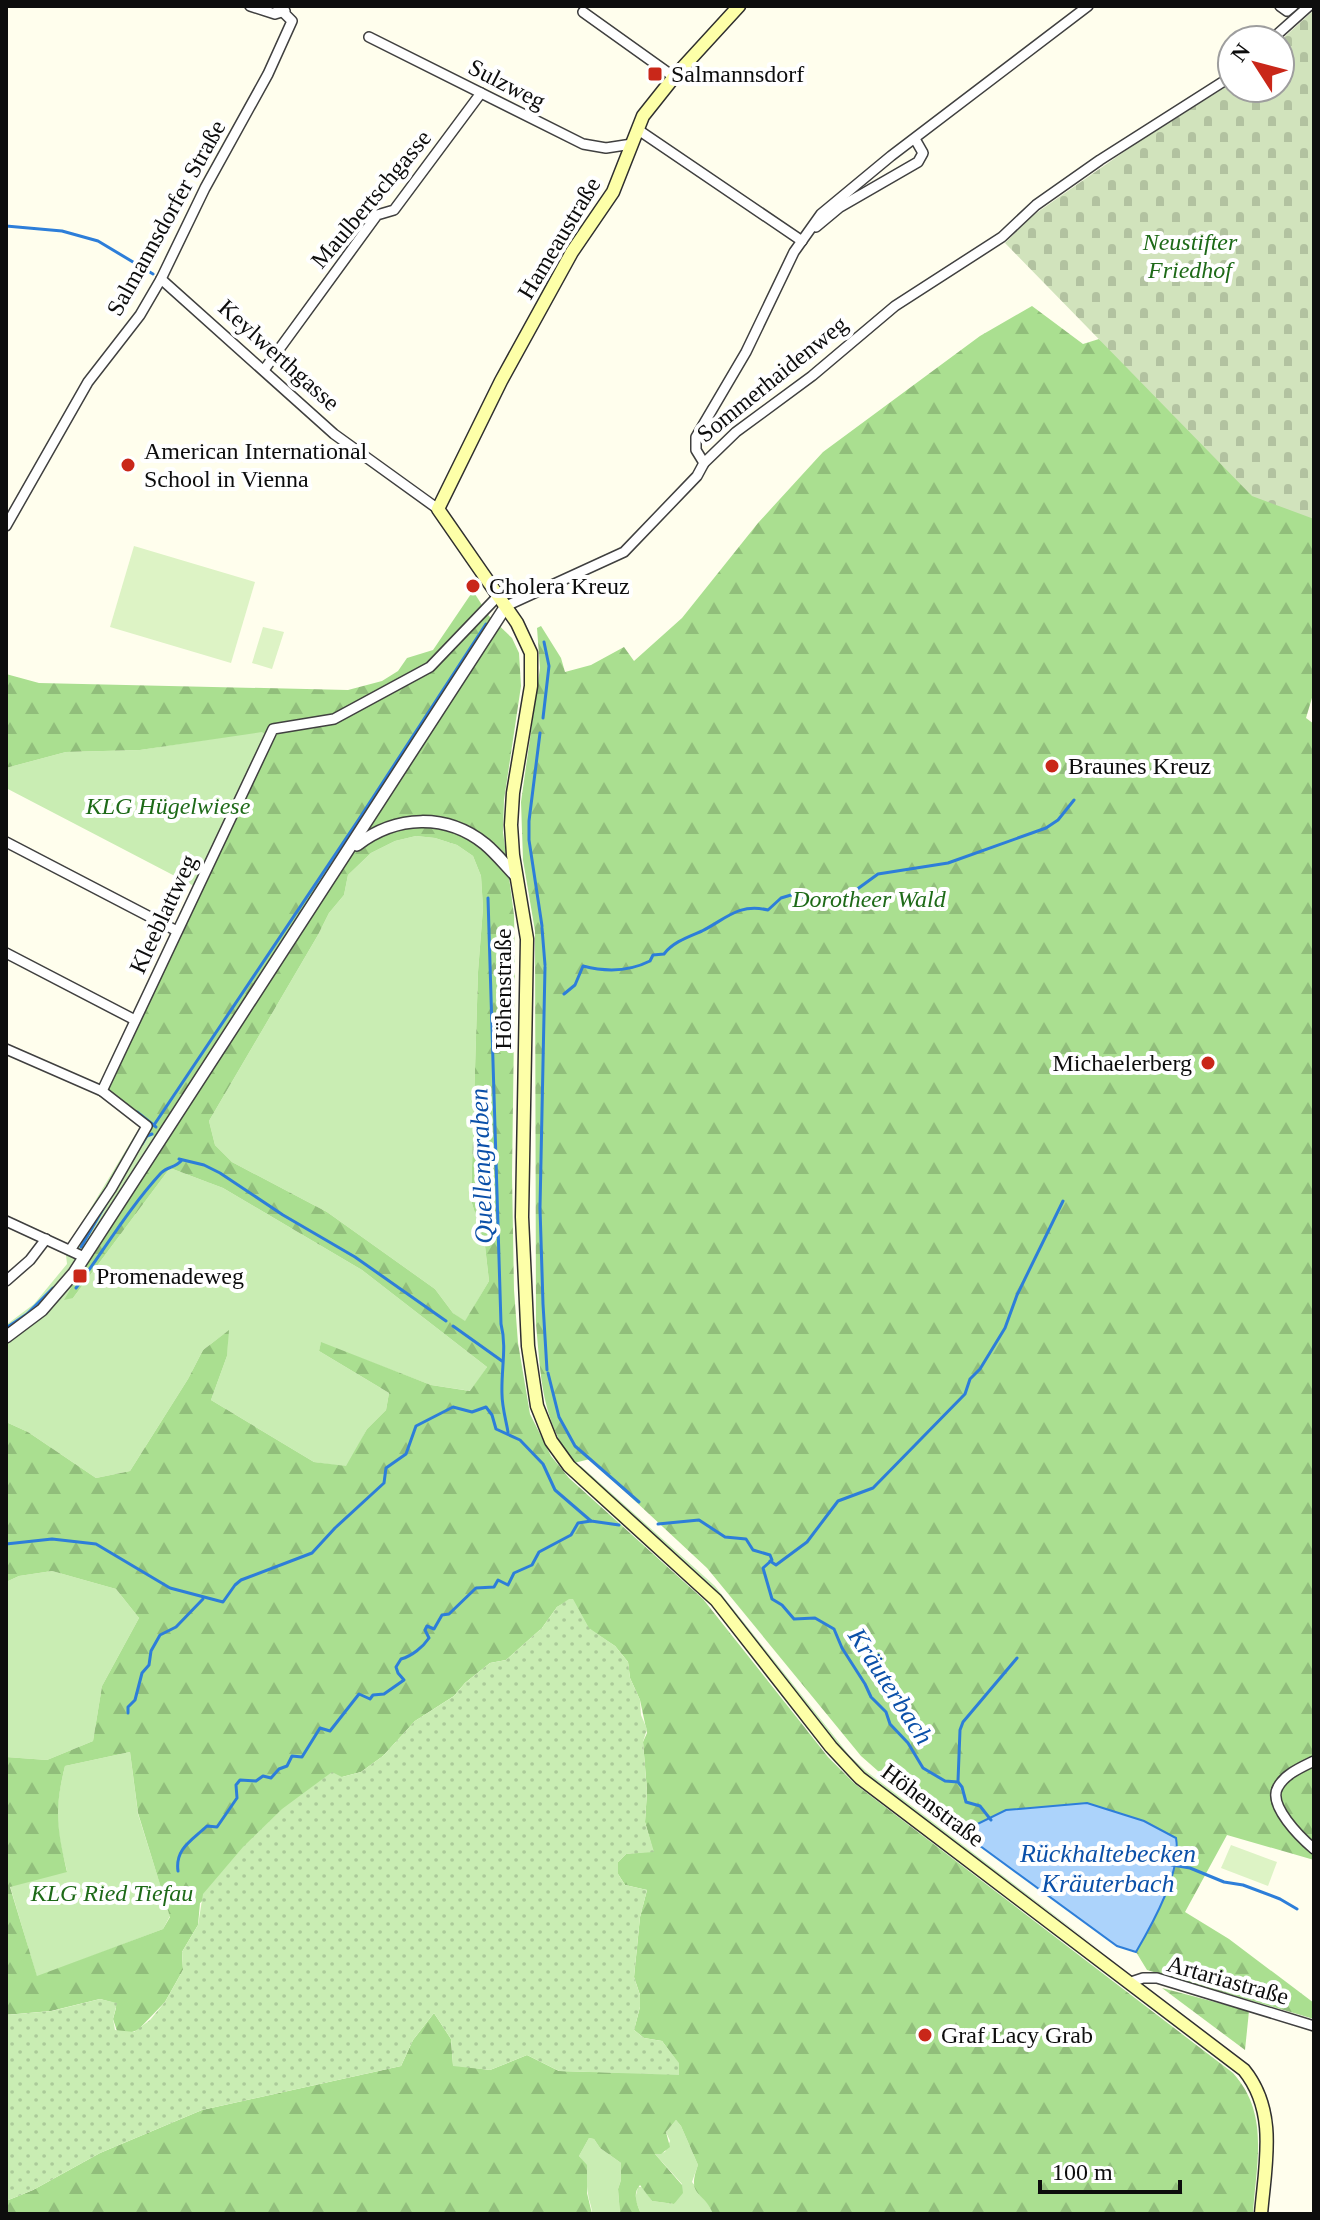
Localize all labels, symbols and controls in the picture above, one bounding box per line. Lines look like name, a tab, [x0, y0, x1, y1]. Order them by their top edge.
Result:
north arrow	[1216, 24, 1296, 104]
text: N	[1225, 39, 1255, 66]
street label: Sulzweg	[464, 54, 550, 114]
place label: Salmannsdorf	[671, 61, 804, 87]
marker: Salmannsdorf	[646, 65, 664, 83]
street label: Salmannsdorfer Straße	[101, 116, 231, 320]
street label: Maulbertschgasse	[306, 125, 436, 273]
street label: Hameaustraße	[513, 172, 605, 304]
park label: Neustifter Friedhof	[1142, 229, 1238, 283]
street label: Keylwerthgasse	[213, 294, 345, 416]
street label: Sommerhaidenweg	[692, 311, 852, 447]
place label: American International School in Vienna	[144, 438, 368, 492]
marker: American International School in Vienna	[119, 456, 137, 474]
place label: Cholera Kreuz	[489, 573, 630, 599]
marker: Cholera Kreuz	[464, 577, 482, 595]
place label: Braunes Kreuz	[1068, 753, 1211, 779]
marker: Braunes Kreuz	[1043, 757, 1061, 775]
park label: KLG Hügelwiese	[85, 793, 251, 819]
street label: Kleeblattweg	[124, 851, 202, 977]
park label: Dorotheer Wald	[791, 886, 947, 912]
street label: Höhenstraße	[490, 928, 516, 1050]
place label: Michaelerberg	[1053, 1050, 1192, 1076]
marker: Michaelerberg	[1199, 1054, 1217, 1072]
water label: Quellengraben	[464, 1088, 499, 1244]
place label: Promenadeweg	[96, 1263, 244, 1289]
marker: Promenadeweg	[71, 1267, 89, 1285]
water label: Kräuterbach	[842, 1622, 939, 1750]
street label: Höhenstraße	[877, 1758, 989, 1852]
water label: Rückhaltebecken Kräuterbach	[1019, 1839, 1196, 1898]
park label: KLG Ried Tiefau	[30, 1880, 193, 1906]
street label: Artariastraße	[1164, 1950, 1292, 2010]
place label: Graf Lacy Grab	[941, 2022, 1093, 2048]
marker: Graf Lacy Grab	[916, 2026, 934, 2044]
scale bar	[1040, 2144, 1180, 2194]
text: 100 m	[1052, 2159, 1113, 2185]

